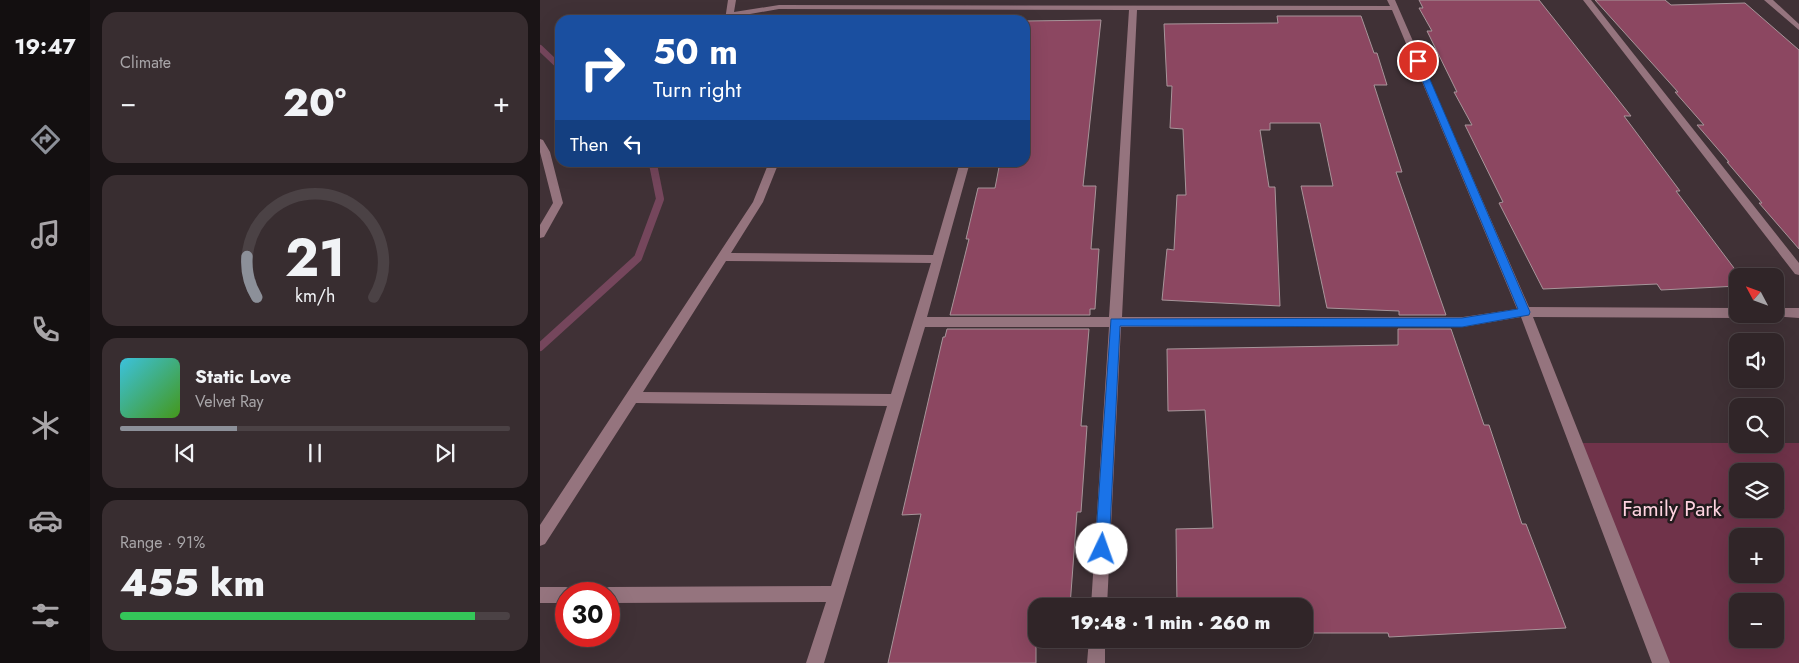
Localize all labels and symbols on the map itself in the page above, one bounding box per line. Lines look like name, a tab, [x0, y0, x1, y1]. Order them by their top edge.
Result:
pin	[1397, 40, 1439, 82]
north arrow	[1729, 268, 1784, 322]
park label: Family Park	[1622, 494, 1723, 524]
position arrow	[1075, 522, 1127, 574]
speed limit sign: 30	[555, 582, 620, 647]

